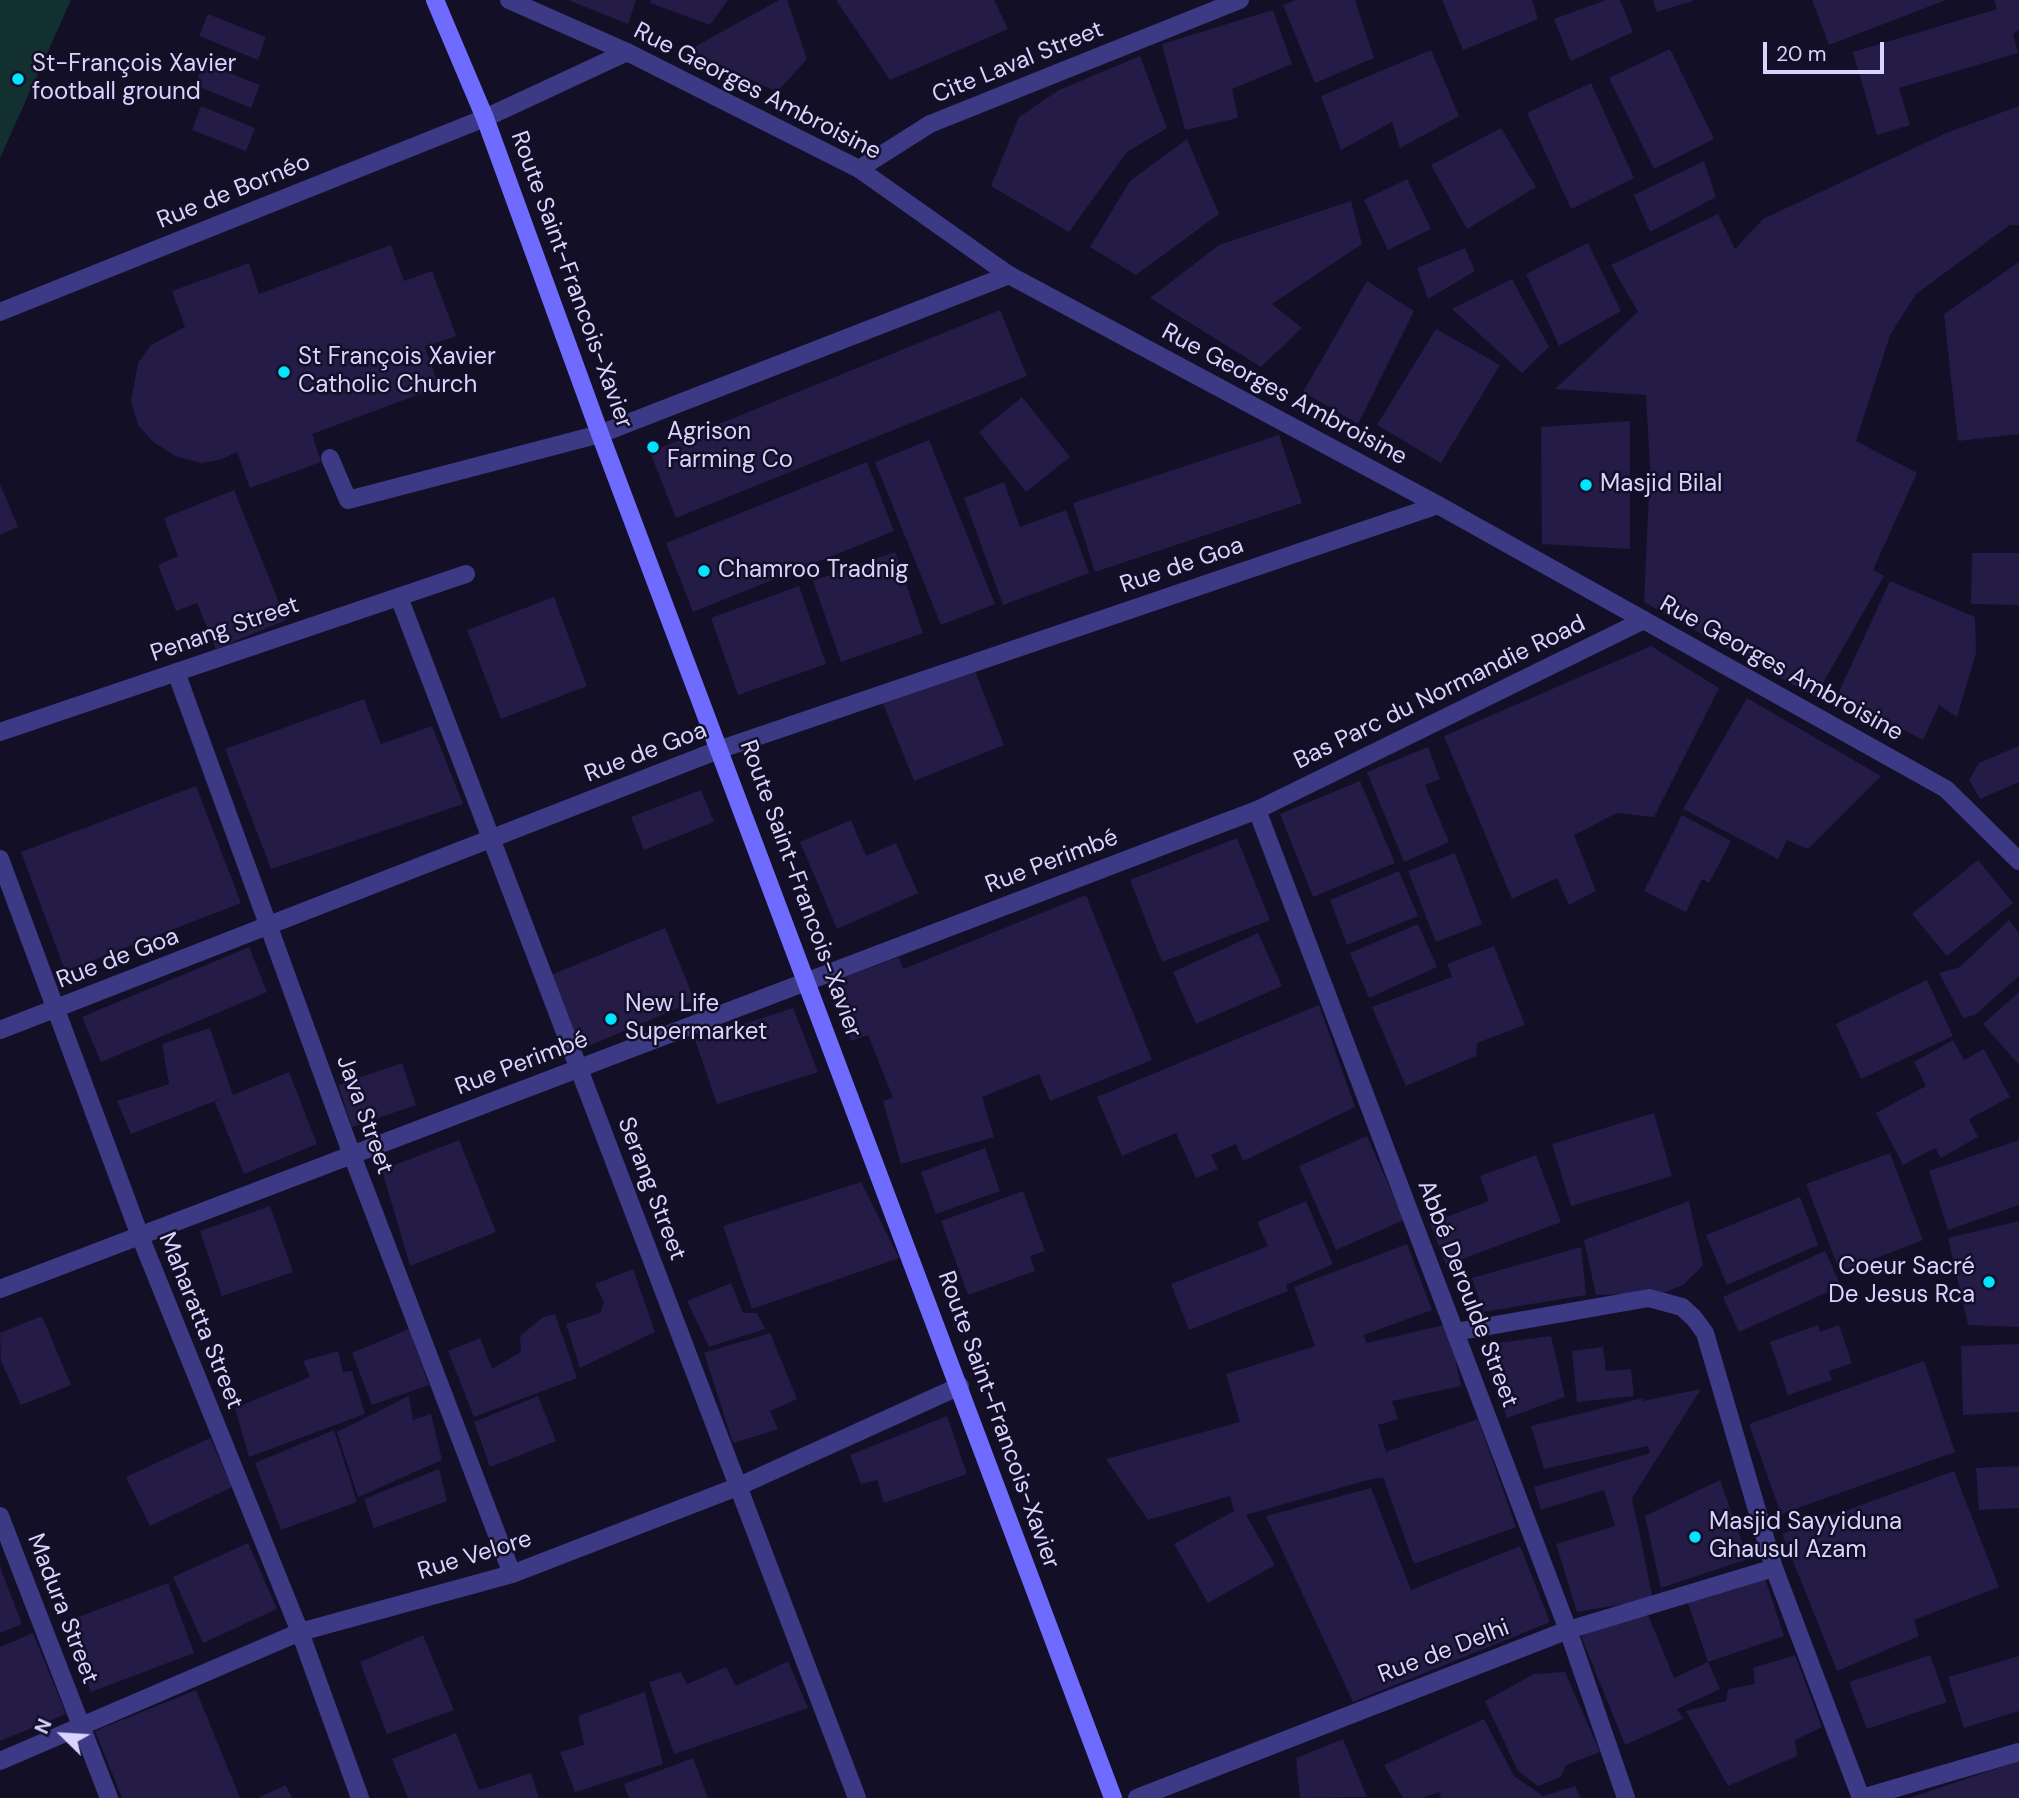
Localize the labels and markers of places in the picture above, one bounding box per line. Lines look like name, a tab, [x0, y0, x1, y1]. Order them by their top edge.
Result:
place label: St-François Xavier football ground	[32, 51, 237, 107]
marker: St-François Xavier football ground	[10, 71, 26, 87]
place label: St François Xavier Catholic Church	[298, 344, 496, 400]
marker: St François Xavier Catholic Church	[276, 364, 292, 380]
place label: Agrison Farming Co	[667, 419, 793, 475]
marker: Agrison Farming Co	[645, 439, 661, 455]
place label: Masjid Bilal	[1600, 471, 1722, 499]
marker: Masjid Bilal	[1578, 477, 1594, 493]
place label: Chamroo Tradnig	[718, 557, 909, 585]
marker: Chamroo Tradnig	[696, 563, 712, 579]
place label: New Life Supermarket	[625, 991, 767, 1047]
marker: New Life Supermarket	[603, 1011, 619, 1027]
place label: Coeur Sacré De Jesus Rca	[1828, 1254, 1975, 1310]
marker: Coeur Sacré De Jesus Rca	[1981, 1274, 1997, 1290]
place label: Masjid Sayyiduna Ghausul Azam	[1709, 1509, 1902, 1565]
marker: Masjid Sayyiduna Ghausul Azam	[1687, 1529, 1703, 1545]

